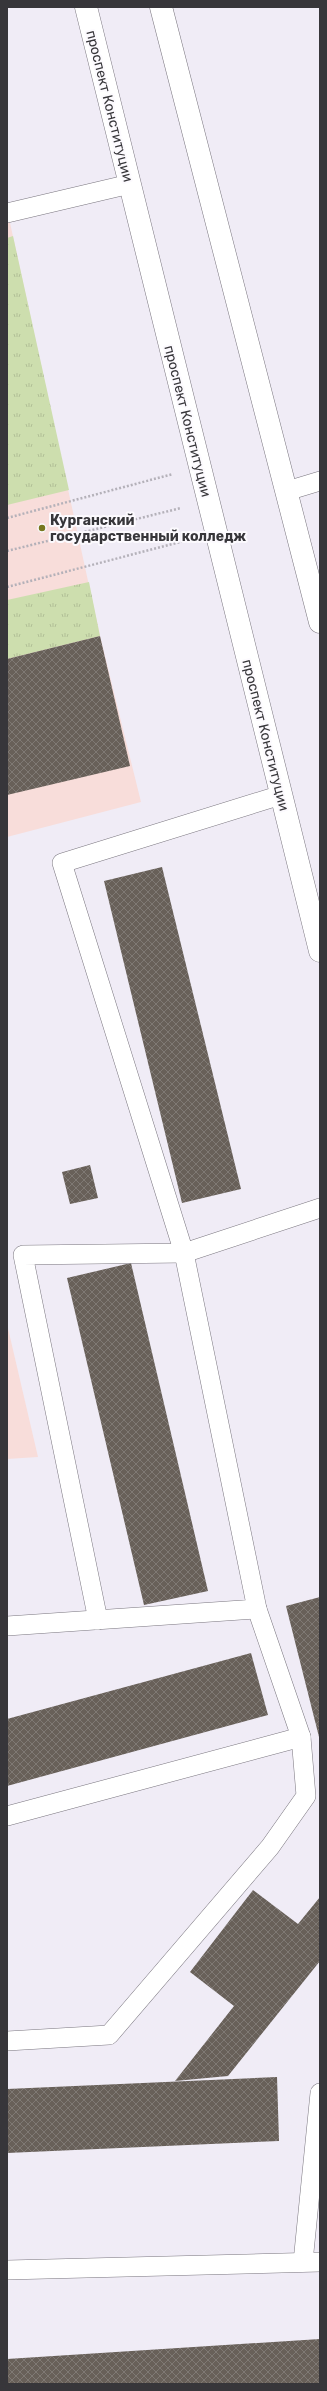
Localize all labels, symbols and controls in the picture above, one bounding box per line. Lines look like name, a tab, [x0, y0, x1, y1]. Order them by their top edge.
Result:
street label: проспект Конституции	[82, 29, 137, 184]
street label: проспект Конституции	[160, 344, 215, 499]
place label: Курганский государственный колледж	[50, 512, 246, 545]
marker: Курганский государственный колледж	[37, 523, 47, 533]
street label: проспект Конституции	[238, 658, 293, 813]

